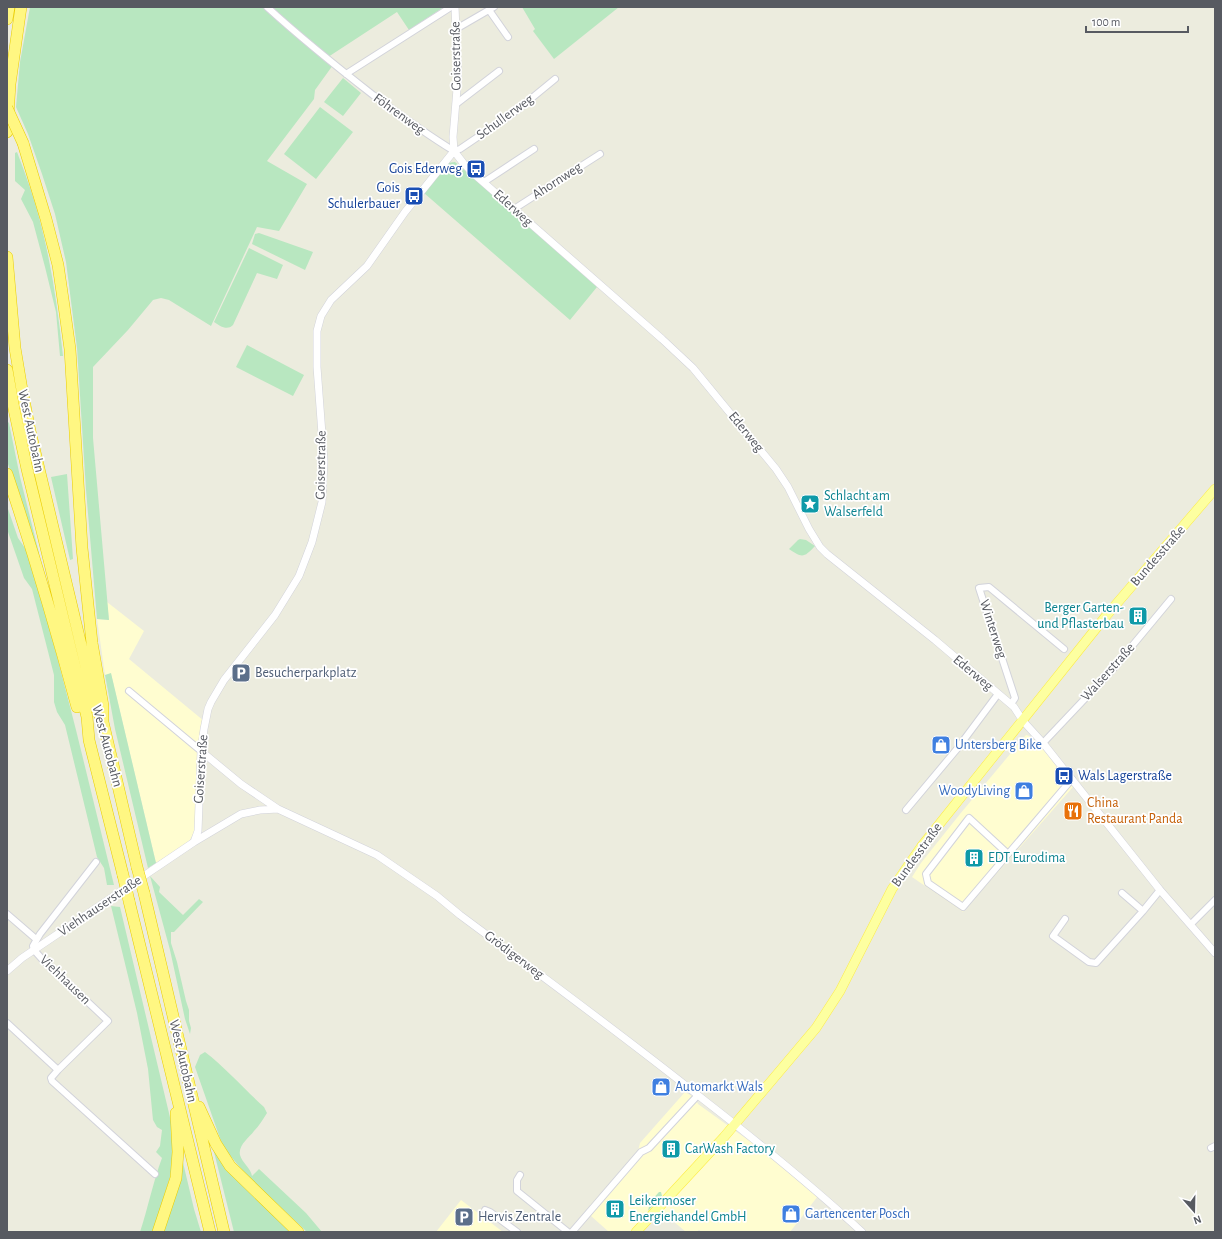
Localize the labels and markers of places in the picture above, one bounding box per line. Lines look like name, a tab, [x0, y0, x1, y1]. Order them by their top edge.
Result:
bus stop icon: Gois Ederweg	[465, 158, 487, 180]
place label: Gois Ederweg	[389, 162, 462, 176]
place label: Gois Schulerbauer	[328, 181, 400, 211]
bus stop icon: Gois Schulerbauer	[403, 185, 425, 207]
place label: Schlacht am Walserfeld	[824, 489, 890, 519]
place icon: Schlacht am Walserfeld	[799, 493, 821, 515]
place label: Berger Garten- und Pflasterbau	[1037, 601, 1124, 631]
building icon: Berger Garten- und Pflasterbau	[1127, 605, 1149, 627]
parking icon: Besucherparkplatz	[230, 662, 252, 684]
place label: Besucherparkplatz	[255, 666, 357, 680]
shop icon: Untersberg Bike	[930, 734, 952, 756]
place label: Untersberg Bike	[955, 738, 1042, 752]
bus stop icon: Wals Lagerstraße	[1053, 765, 1075, 787]
place label: Wals Lagerstraße	[1078, 769, 1172, 783]
shop icon: WoodyLiving	[1013, 780, 1035, 802]
place label: WoodyLiving	[939, 784, 1010, 798]
place label: China Restaurant Panda	[1087, 796, 1183, 826]
restaurant icon: China Restaurant Panda	[1062, 800, 1084, 822]
building icon: EDT Eurodima	[963, 847, 985, 869]
place label: EDT Eurodima	[988, 851, 1066, 865]
shop icon: Automarkt Wals	[650, 1076, 672, 1098]
place label: Automarkt Wals	[675, 1080, 763, 1094]
building icon: CarWash Factory	[660, 1138, 682, 1160]
place label: CarWash Factory	[685, 1142, 775, 1156]
place label: Leikermoser Energiehandel GmbH	[629, 1194, 747, 1224]
building icon: Leikermoser Energiehandel GmbH	[604, 1198, 626, 1220]
shop icon: Gartencenter Posch	[780, 1203, 802, 1225]
parking icon: Hervis Zentrale	[453, 1206, 475, 1228]
place label: Gartencenter Posch	[805, 1207, 910, 1221]
place label: Hervis Zentrale	[478, 1210, 561, 1224]

